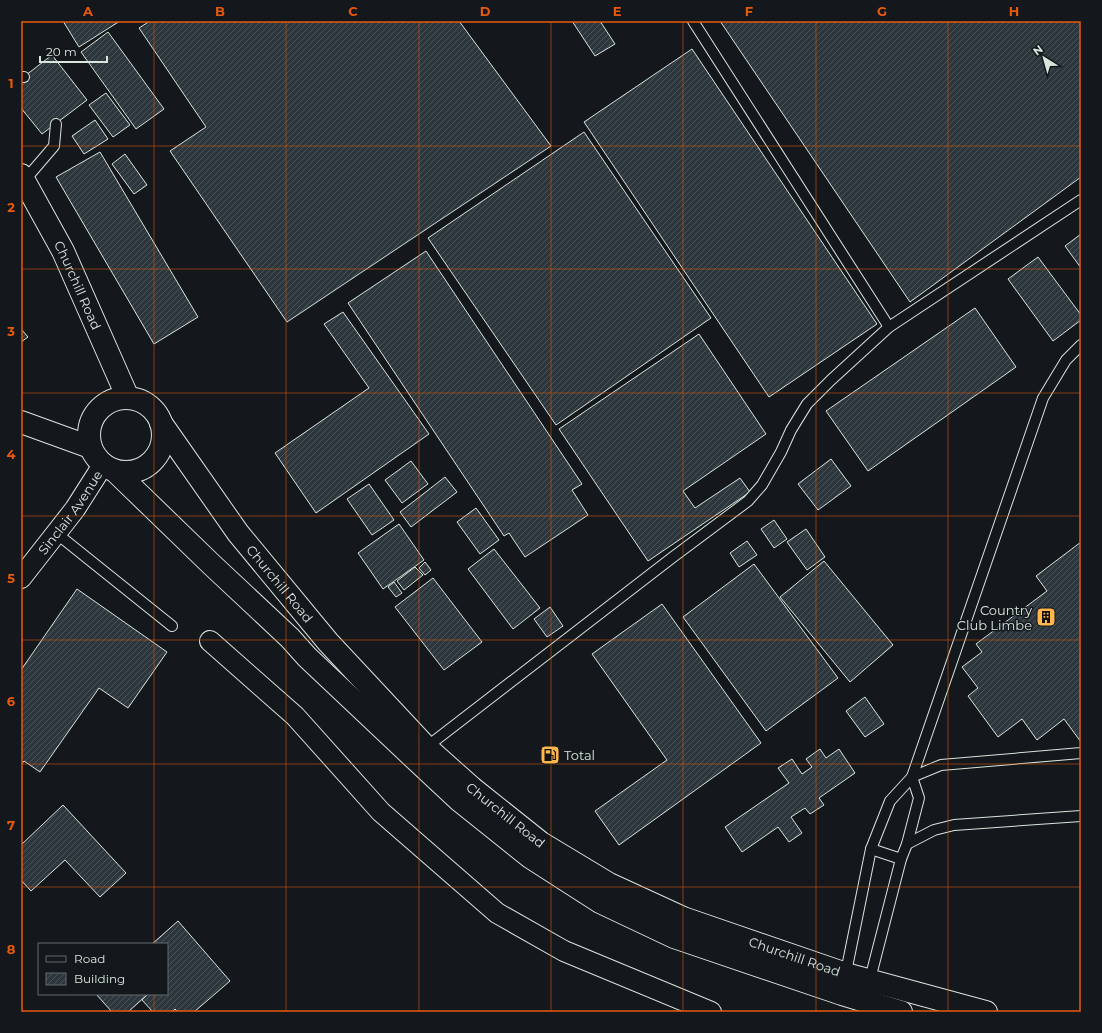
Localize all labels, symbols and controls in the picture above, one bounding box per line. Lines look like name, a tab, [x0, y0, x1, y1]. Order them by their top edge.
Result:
text: A	[82, 3, 94, 19]
text: B	[215, 3, 225, 19]
text: C	[348, 3, 358, 19]
text: D	[480, 3, 491, 19]
text: E	[613, 3, 622, 19]
text: F	[745, 3, 753, 19]
text: G	[877, 3, 887, 19]
text: H	[1009, 3, 1019, 19]
scale bar	[40, 38, 107, 64]
north arrow	[1024, 38, 1064, 78]
text: N	[1030, 42, 1046, 58]
text: 20 m	[46, 44, 77, 59]
text: 1	[8, 75, 14, 91]
text: 2	[7, 199, 15, 215]
street label: Churchill Road	[51, 238, 105, 332]
text: 3	[6, 323, 15, 339]
text: 4	[7, 446, 16, 462]
street label: Sinclair Avenue	[34, 467, 106, 558]
street label: Churchill Road	[243, 542, 317, 626]
text: 5	[7, 570, 15, 586]
place label: Country Club Limbe	[957, 602, 1033, 633]
building icon: Country Club Limbe	[1035, 606, 1057, 628]
text: 6	[7, 693, 16, 709]
fuel station icon: Total	[539, 744, 561, 766]
place label: Total	[564, 747, 595, 763]
street label: Churchill Road	[463, 779, 548, 851]
text: 7	[7, 817, 15, 833]
street label: Churchill Road	[747, 933, 843, 979]
text: 8	[7, 941, 16, 957]
legend	[38, 943, 168, 995]
text: Road	[74, 951, 105, 966]
text: Building	[74, 971, 125, 986]

